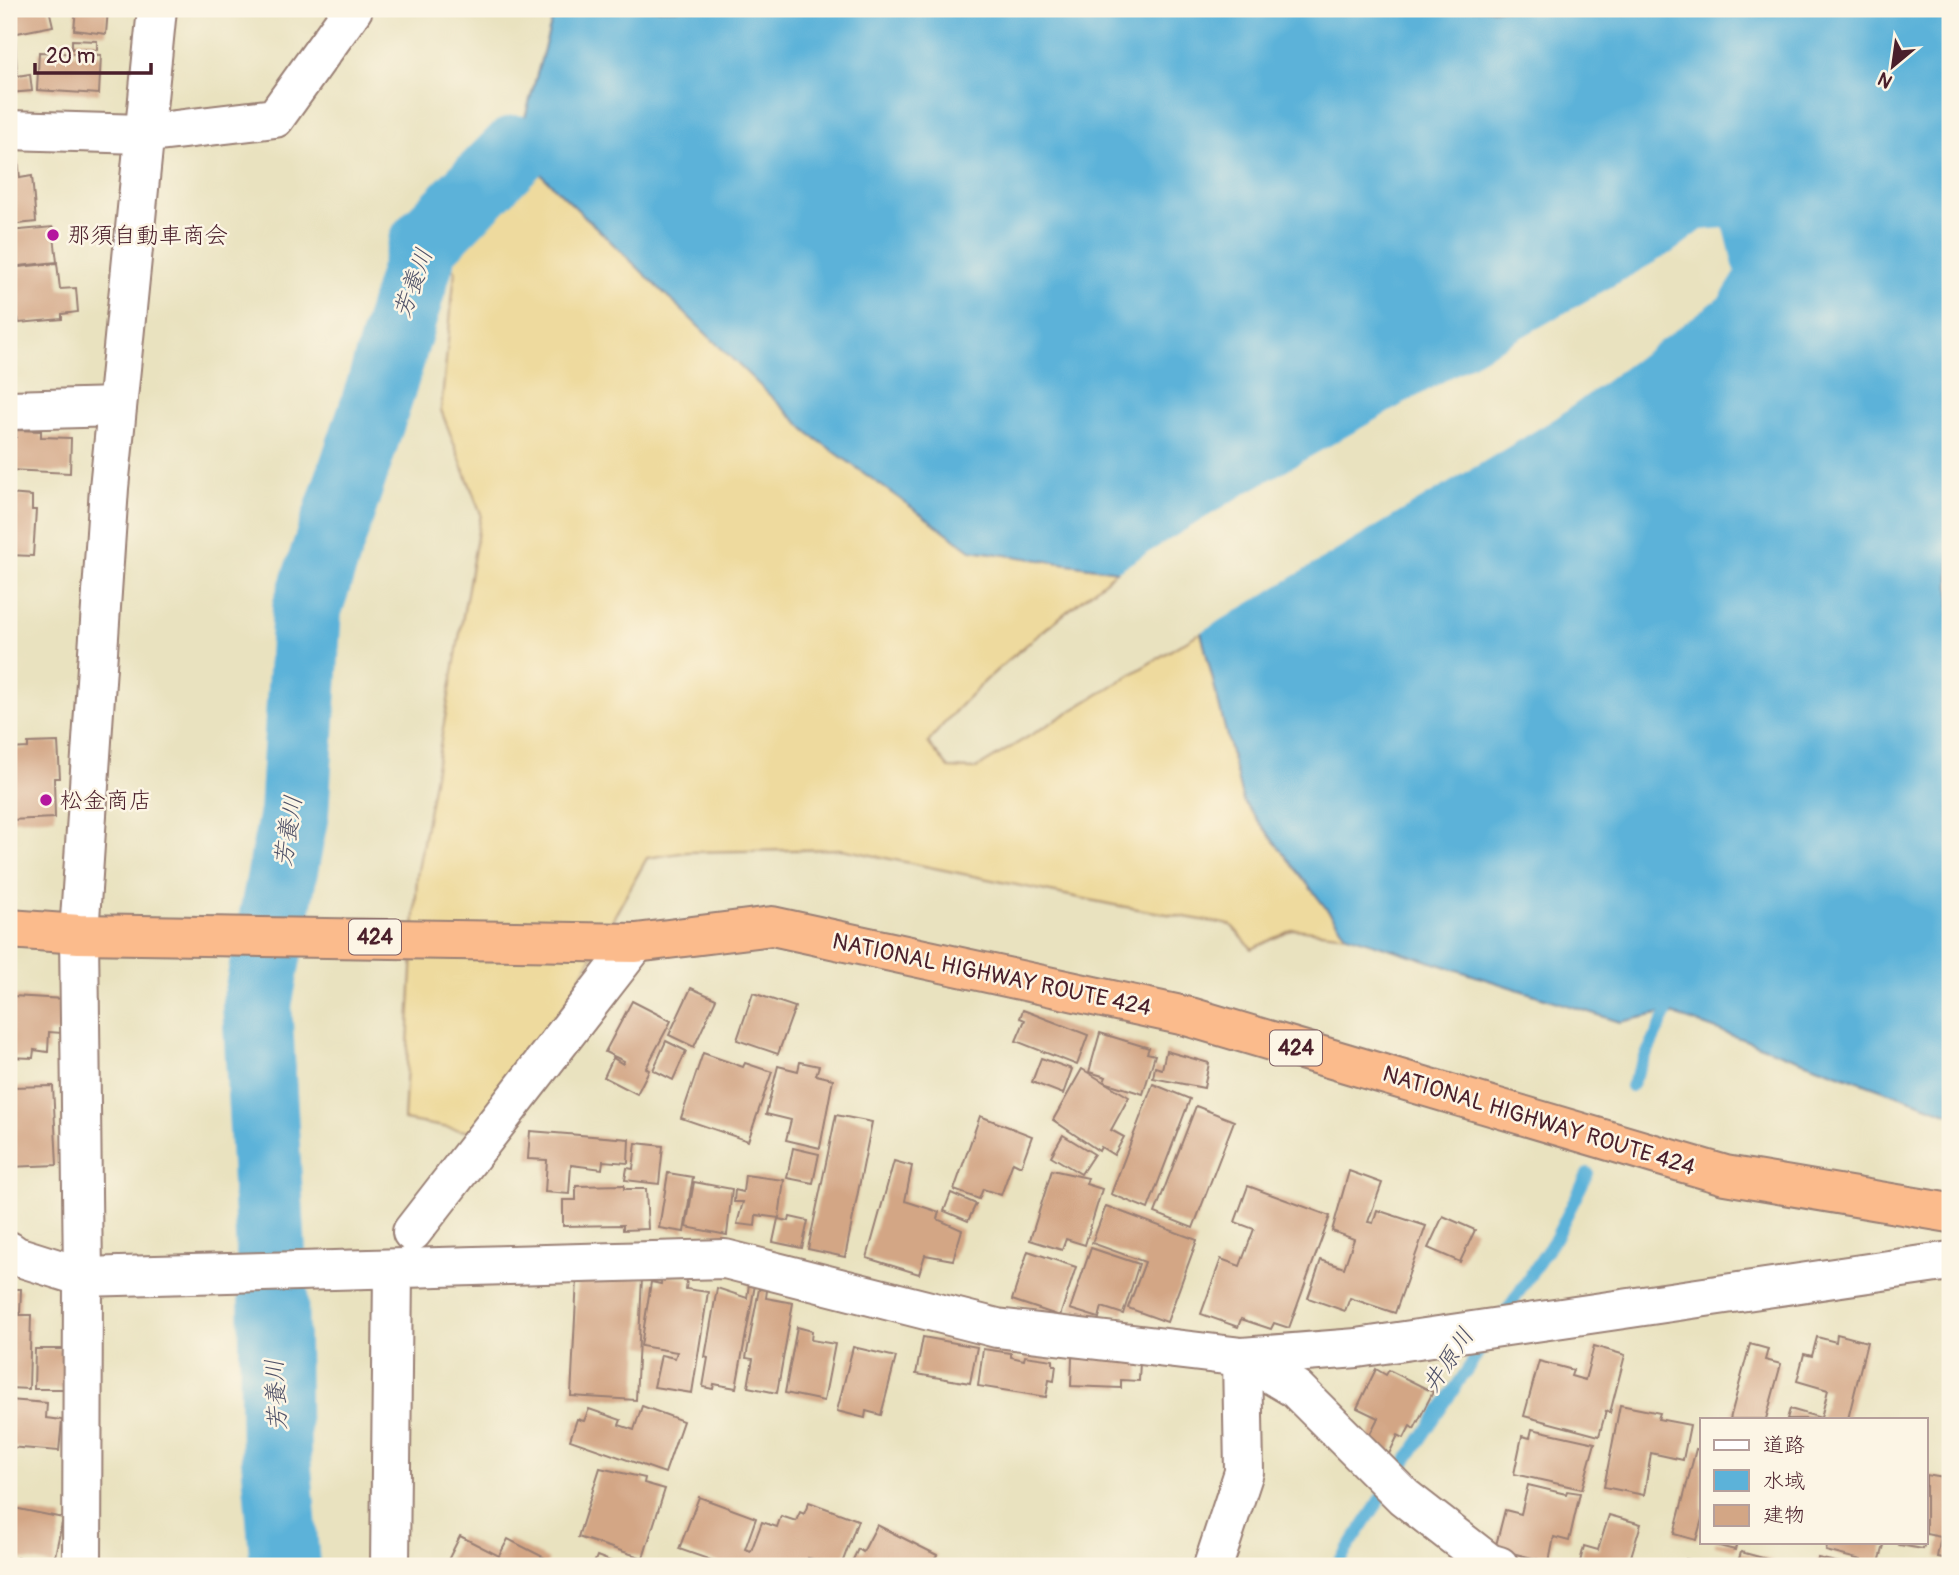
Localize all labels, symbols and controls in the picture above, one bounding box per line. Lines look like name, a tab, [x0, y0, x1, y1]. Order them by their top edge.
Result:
scale bar	[35, 32, 150, 76]
north arrow	[1857, 32, 1927, 102]
text: 20 m	[46, 43, 95, 70]
text: N	[1874, 66, 1897, 94]
place label: 那須自動車商会	[67, 221, 228, 250]
marker: 那須自動車商会	[45, 227, 61, 243]
water label: 芳養川	[388, 244, 439, 322]
place label: 松金商店	[60, 786, 152, 815]
marker: 松金商店	[38, 792, 54, 808]
water label: 芳養川	[269, 793, 308, 869]
road number: 424	[349, 920, 401, 954]
street label: NATIONAL HIGHWAY ROUTE 424	[830, 926, 1154, 1022]
road number: 424	[1270, 1030, 1322, 1066]
street label: NATIONAL HIGHWAY ROUTE 424	[1379, 1059, 1699, 1182]
water label: 井原川	[1416, 1322, 1481, 1398]
water label: 芳養川	[260, 1358, 293, 1432]
legend	[1700, 1418, 1927, 1544]
text: 道路	[1763, 1432, 1805, 1459]
text: 水域	[1763, 1468, 1805, 1495]
text: 建物	[1763, 1502, 1805, 1529]

